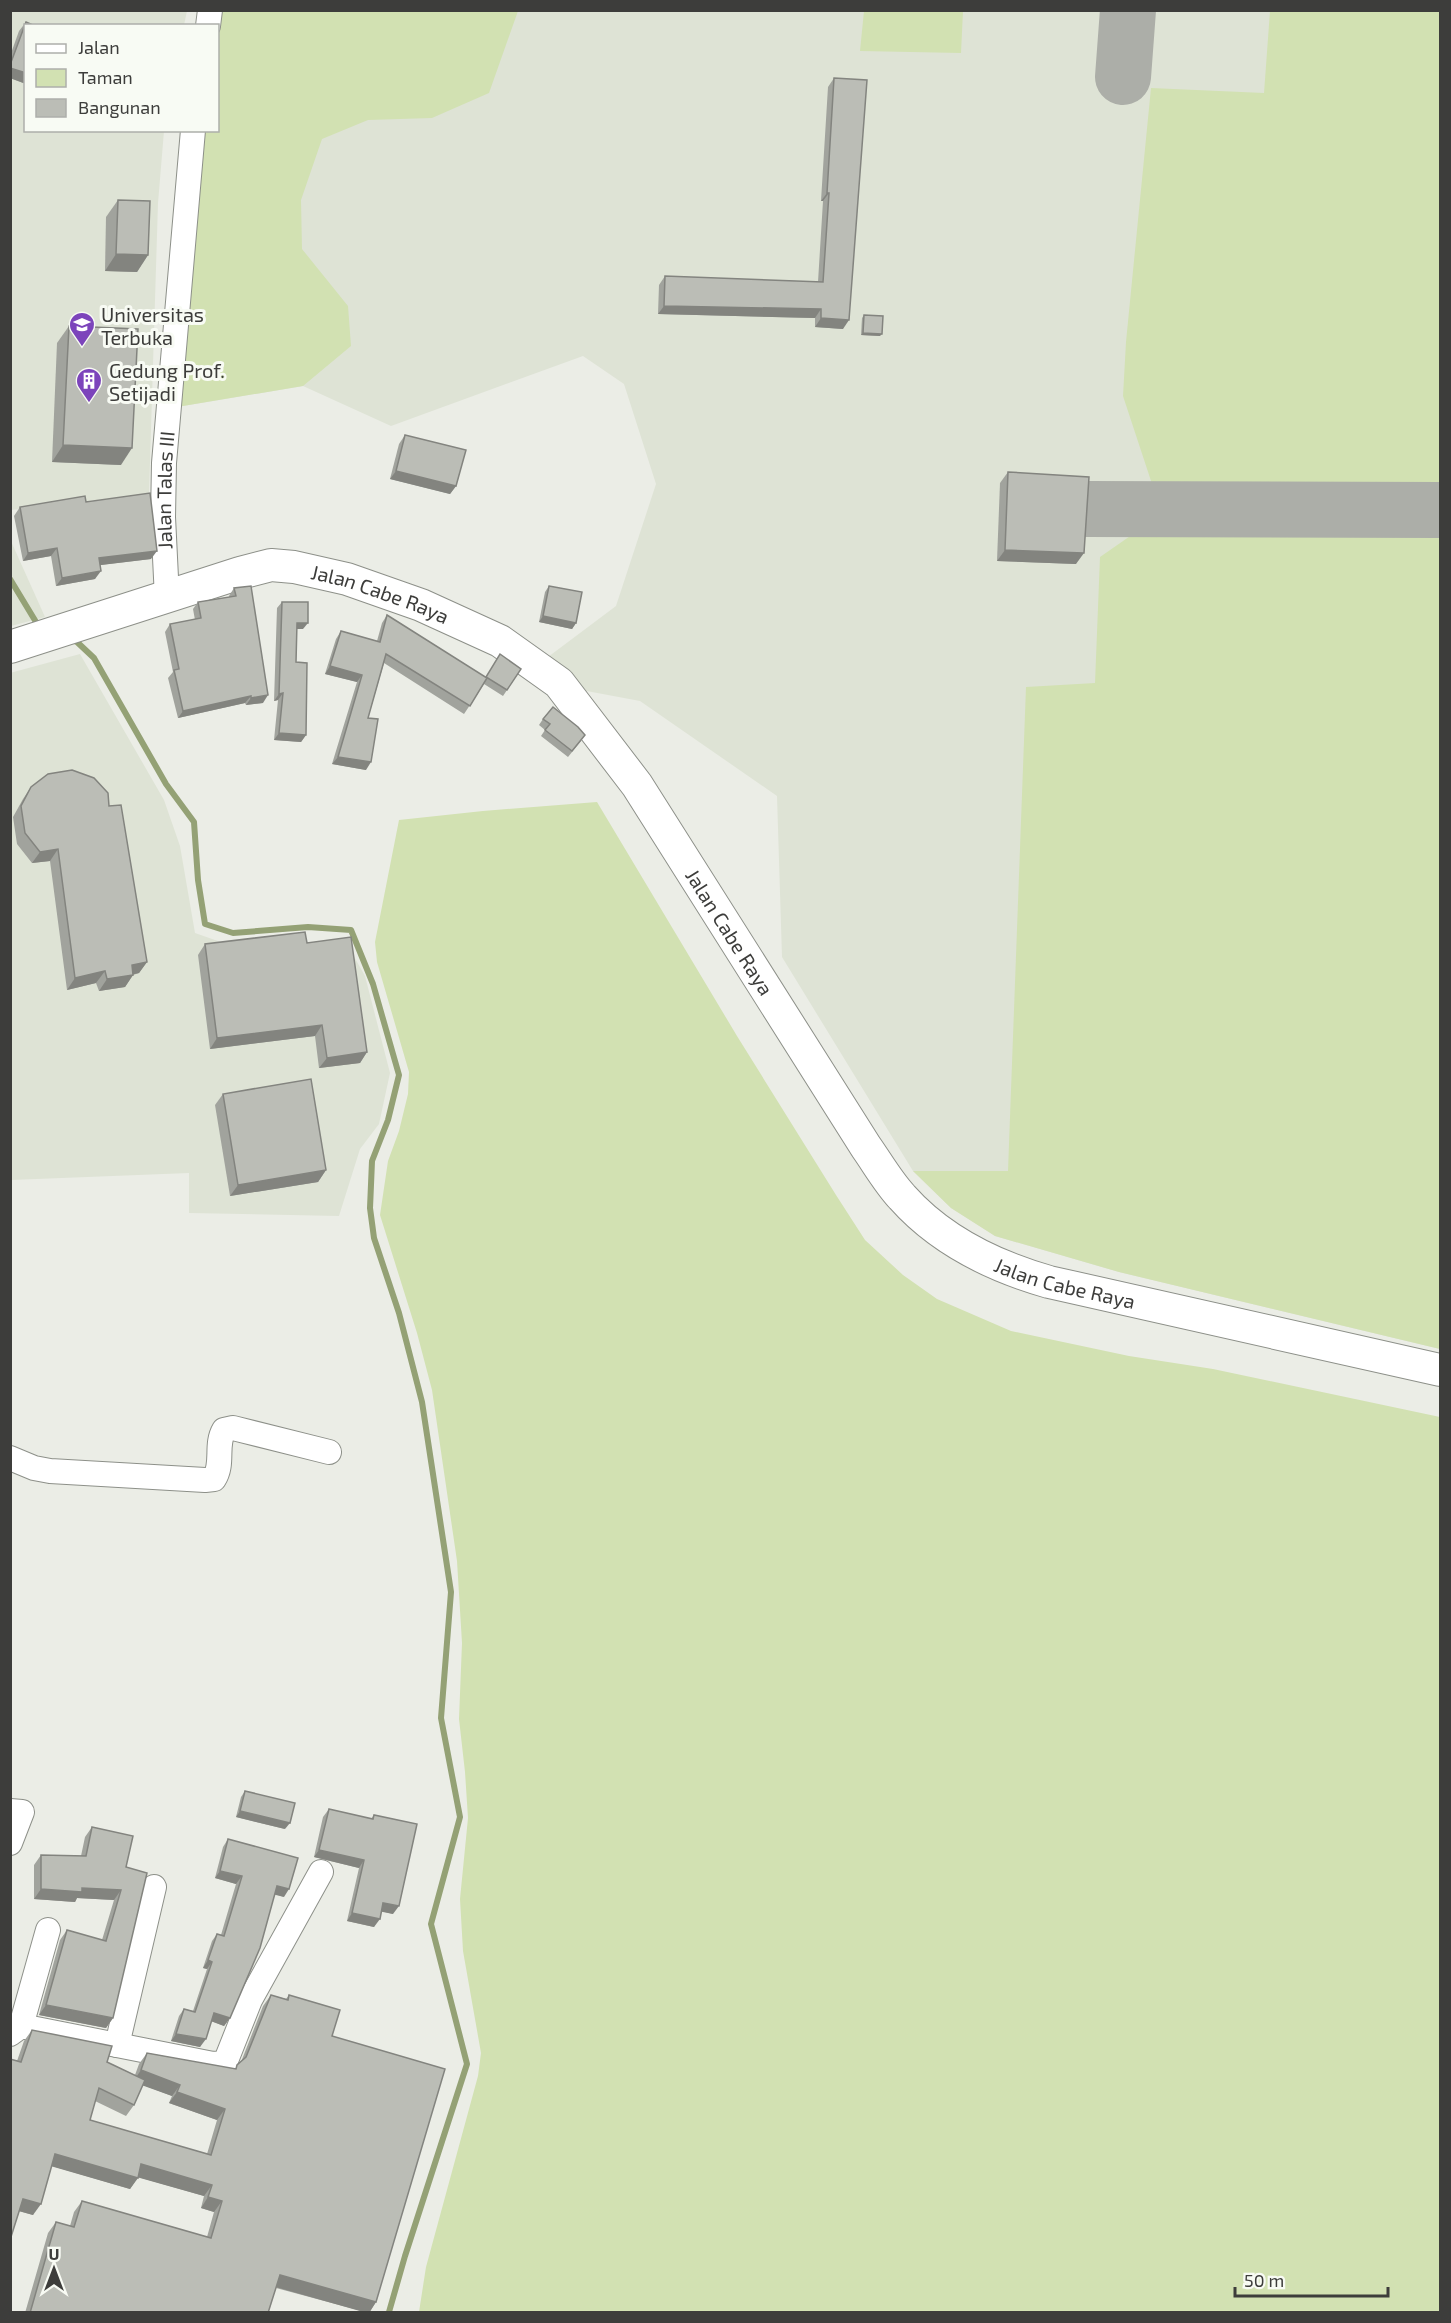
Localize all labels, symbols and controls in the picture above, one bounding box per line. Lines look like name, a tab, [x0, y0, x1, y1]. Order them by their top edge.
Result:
legend	[24, 24, 219, 132]
text: Jalan	[78, 36, 120, 58]
text: Taman	[78, 66, 133, 88]
text: Bangunan	[78, 96, 161, 118]
place label: Universitas Terbuka	[101, 302, 204, 349]
school or university icon: Universitas Terbuka	[67, 310, 97, 348]
place label: Gedung Prof. Setijadi	[109, 358, 225, 405]
building icon: Gedung Prof. Setijadi	[74, 366, 104, 404]
street label: Jalan Talas III	[151, 430, 179, 550]
street label: Jalan Cabe Raya	[309, 559, 453, 628]
street label: Jalan Cabe Raya	[681, 864, 779, 999]
street label: Jalan Cabe Raya	[991, 1252, 1138, 1313]
north arrow	[24, 2239, 84, 2299]
text: U	[49, 2244, 59, 2263]
scale bar	[1235, 2260, 1388, 2298]
text: 50 m	[1244, 2269, 1284, 2291]

